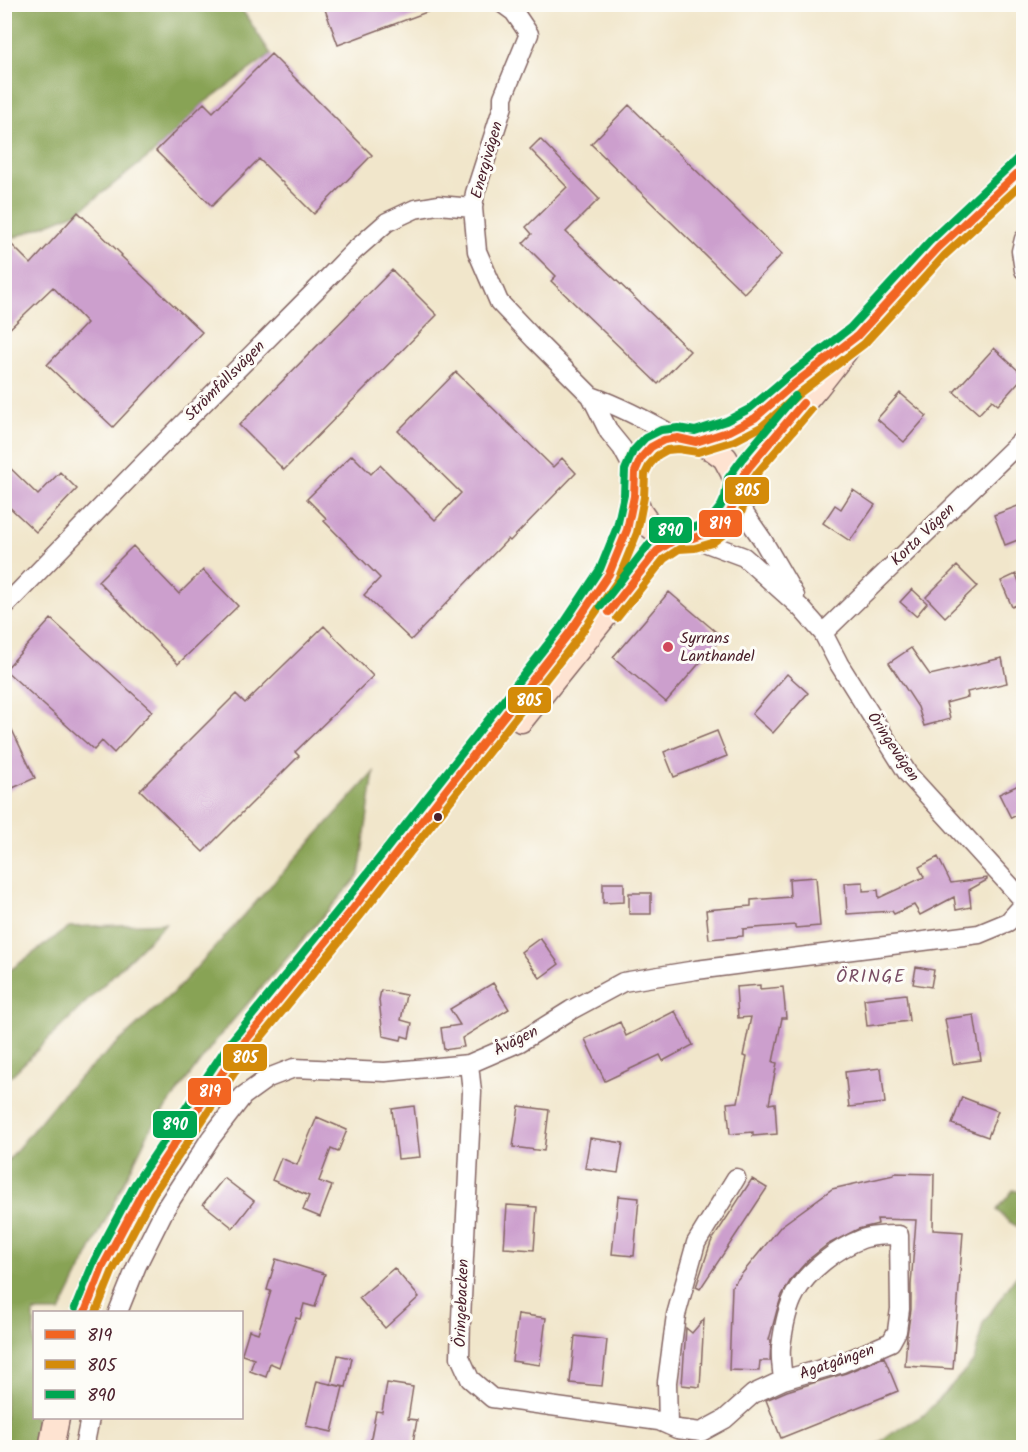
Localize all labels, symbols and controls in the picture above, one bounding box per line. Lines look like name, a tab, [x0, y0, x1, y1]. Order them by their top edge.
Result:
street label: Energivägen	[464, 118, 510, 202]
street label: Strömfallsvägen	[179, 335, 271, 427]
line badge: 805	[724, 476, 770, 505]
text: 805	[734, 479, 762, 504]
street label: Korta Vägen	[885, 498, 961, 572]
line badge: 819	[698, 509, 743, 538]
text: 819	[709, 512, 731, 537]
line badge: 890	[648, 516, 693, 544]
text: 890	[657, 519, 684, 544]
place label: Syrrans Lanthandel	[680, 626, 755, 669]
marker: Syrrans Lanthandel	[661, 640, 675, 654]
line badge: 805	[507, 686, 552, 714]
text: 805	[516, 689, 544, 714]
street label: Öringevägen	[860, 707, 926, 787]
unlabelled marker	[432, 811, 444, 823]
district label: ÖRINGE	[836, 963, 906, 992]
street label: Åvägen	[489, 1019, 543, 1063]
line badge: 805	[222, 1043, 268, 1072]
text: 805	[232, 1046, 260, 1071]
line badge: 819	[187, 1077, 232, 1106]
text: 819	[199, 1080, 221, 1105]
line badge: 890	[152, 1110, 198, 1139]
text: 890	[162, 1113, 189, 1138]
street label: Öringebacken	[448, 1258, 476, 1348]
legend	[33, 1311, 243, 1419]
text: 819	[87, 1322, 112, 1351]
street label: Agatgången	[796, 1337, 878, 1387]
text: 805	[87, 1352, 118, 1381]
text: 890	[87, 1382, 116, 1411]

